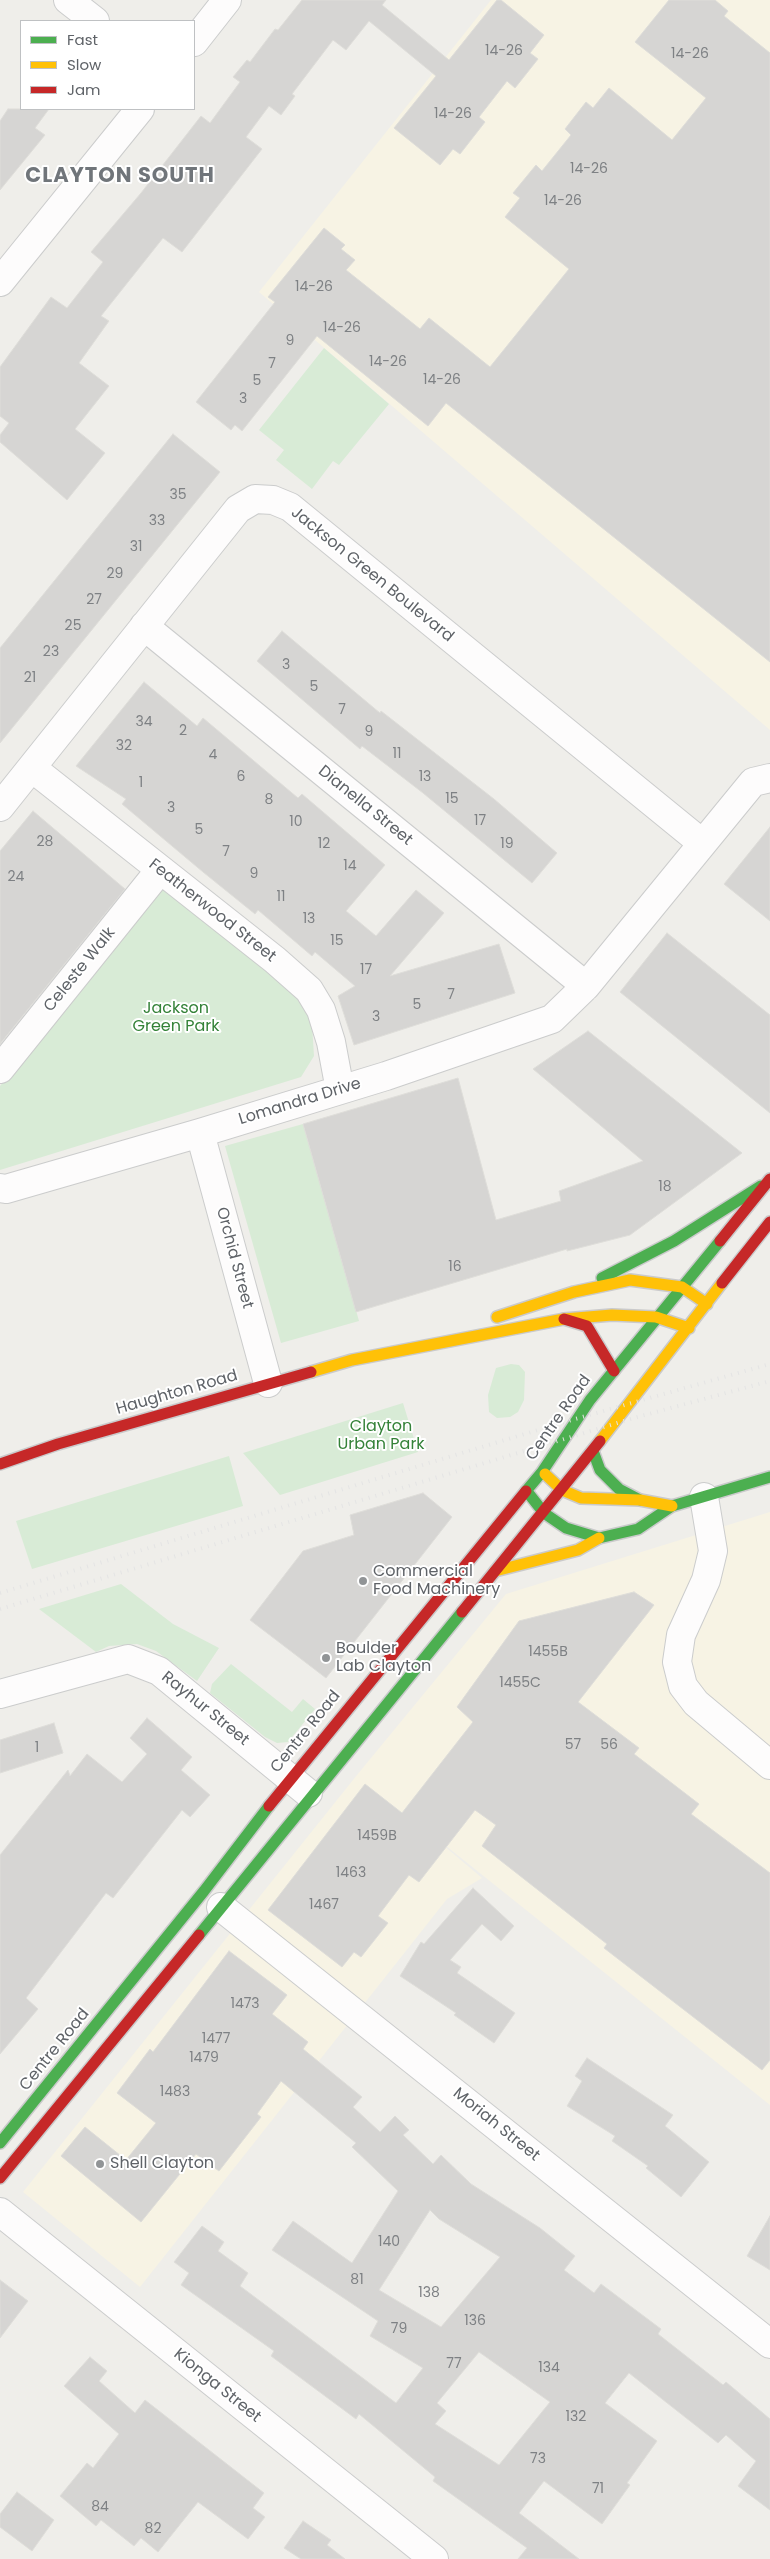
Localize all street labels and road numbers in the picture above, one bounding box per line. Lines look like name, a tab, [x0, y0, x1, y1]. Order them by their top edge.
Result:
street label: Jackson Green Boulevard	[287, 503, 457, 647]
street label: Dianella Street	[314, 762, 416, 850]
street label: Featherwood Street	[145, 855, 279, 967]
street label: Celeste Walk	[40, 924, 120, 1016]
street label: Lomandra Drive	[237, 1074, 363, 1130]
street label: Orchid Street	[211, 1205, 257, 1311]
street label: Haughton Road	[114, 1366, 240, 1420]
street label: Centre Road	[522, 1371, 596, 1465]
street label: Rayhur Street	[157, 1668, 253, 1750]
street label: Centre Road	[267, 1687, 345, 1777]
street label: Centre Road	[16, 2005, 94, 2095]
street label: Moriah Street	[449, 2084, 543, 2166]
street label: Kionga Street	[169, 2345, 265, 2427]

